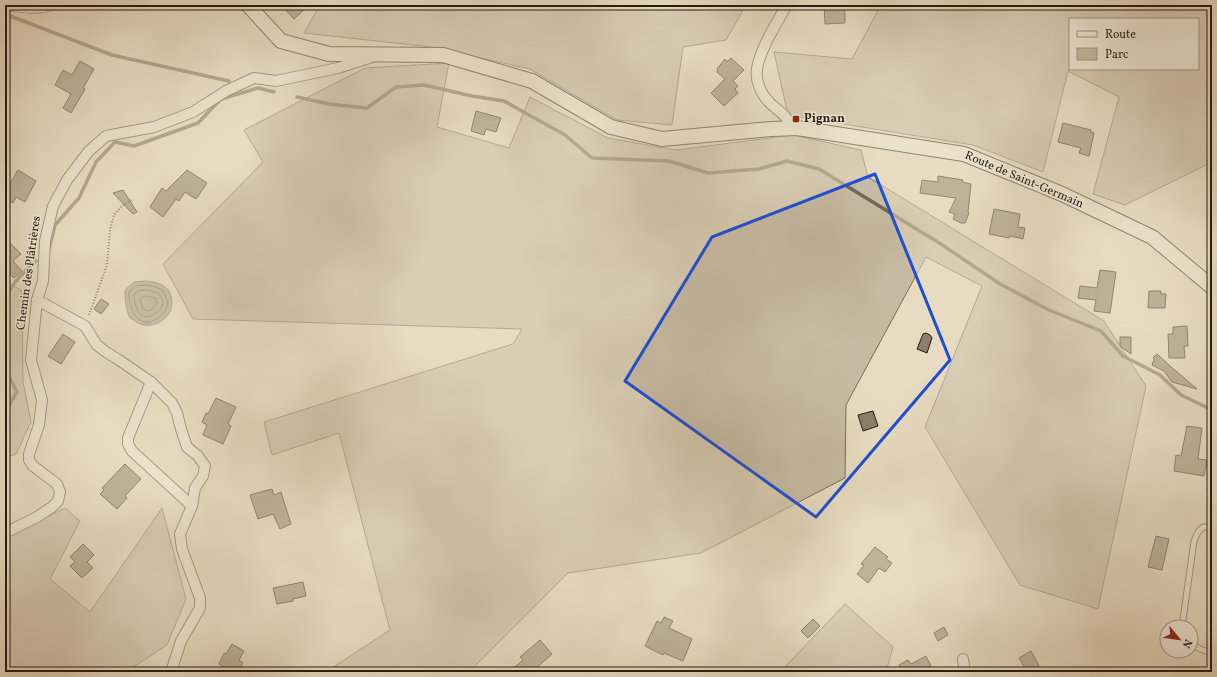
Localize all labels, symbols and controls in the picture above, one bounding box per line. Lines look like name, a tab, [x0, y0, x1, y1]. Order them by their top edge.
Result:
legend	[1069, 18, 1199, 70]
text: Route	[1105, 27, 1136, 43]
text: Parc	[1105, 47, 1128, 63]
place label: Pignan	[804, 111, 845, 127]
marker: Pignan	[791, 114, 801, 124]
street label: Route de Saint-Germain	[962, 148, 1086, 212]
street label: Chemin des Plâtrières	[13, 215, 45, 331]
north arrow	[1159, 619, 1199, 659]
text: N	[1178, 636, 1195, 650]

